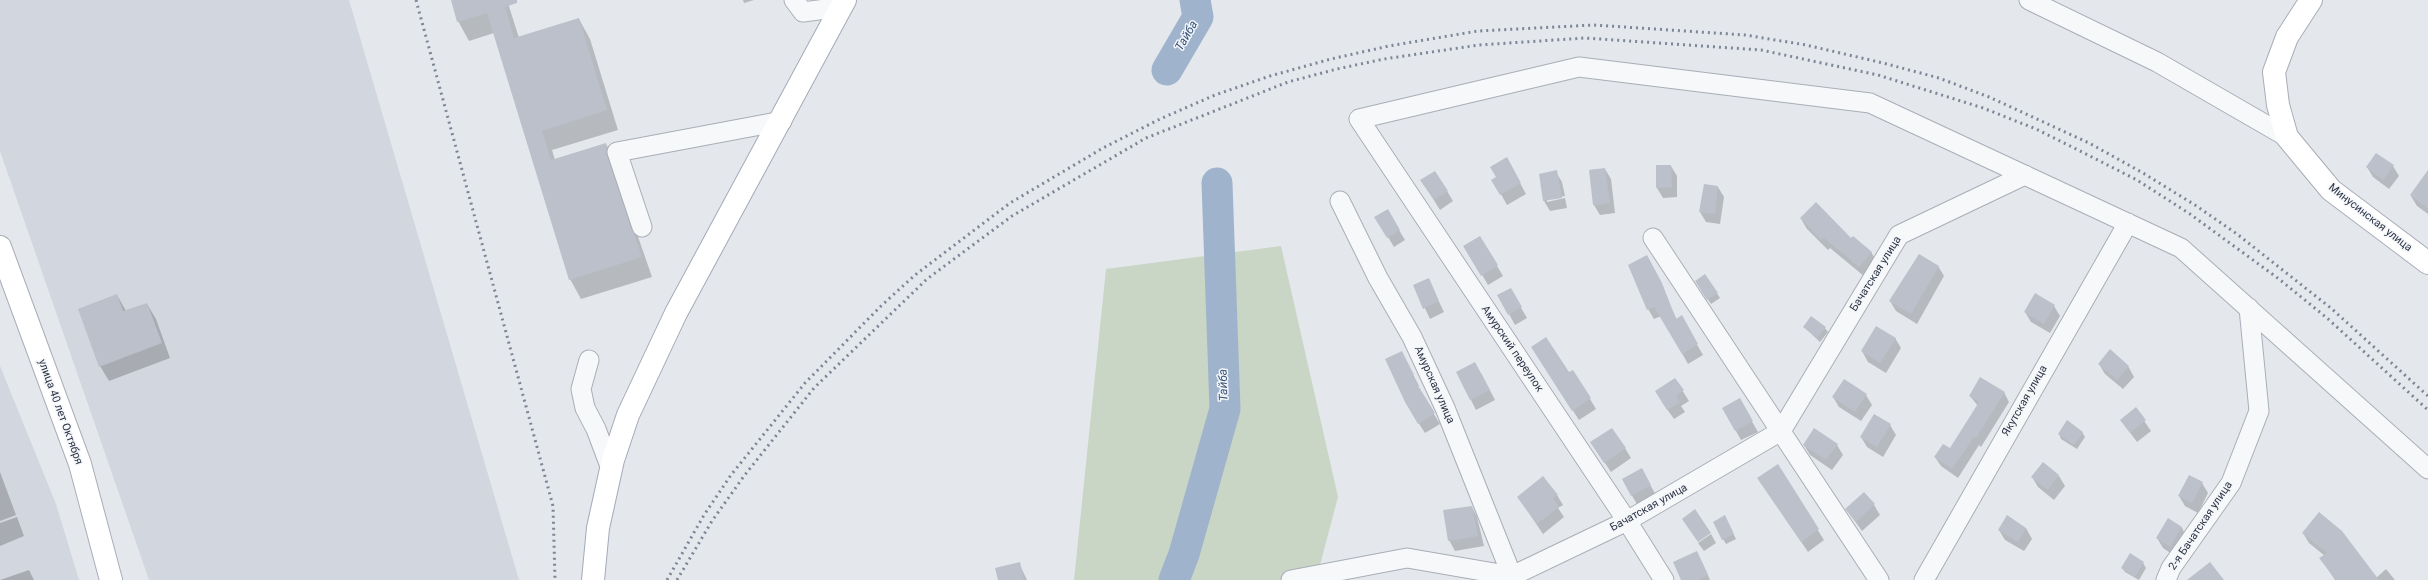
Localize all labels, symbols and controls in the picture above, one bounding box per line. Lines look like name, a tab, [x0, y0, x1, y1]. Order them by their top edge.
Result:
water label: Тайба	[1173, 18, 1201, 54]
street label: Минусинская улица	[2326, 181, 2414, 255]
street label: Бачатская улица	[1848, 234, 1904, 314]
street label: Амурский переулок	[1478, 303, 1546, 395]
street label: Амурская улица	[1411, 344, 1457, 426]
street label: улица 40 лет Октября	[35, 357, 85, 467]
street label: Якутская улица	[1999, 363, 2051, 439]
water label: Тайба	[1216, 369, 1232, 401]
street label: 2-я Бачатская улица	[2166, 479, 2236, 573]
street label: Бачатская улица	[1608, 481, 1690, 535]

